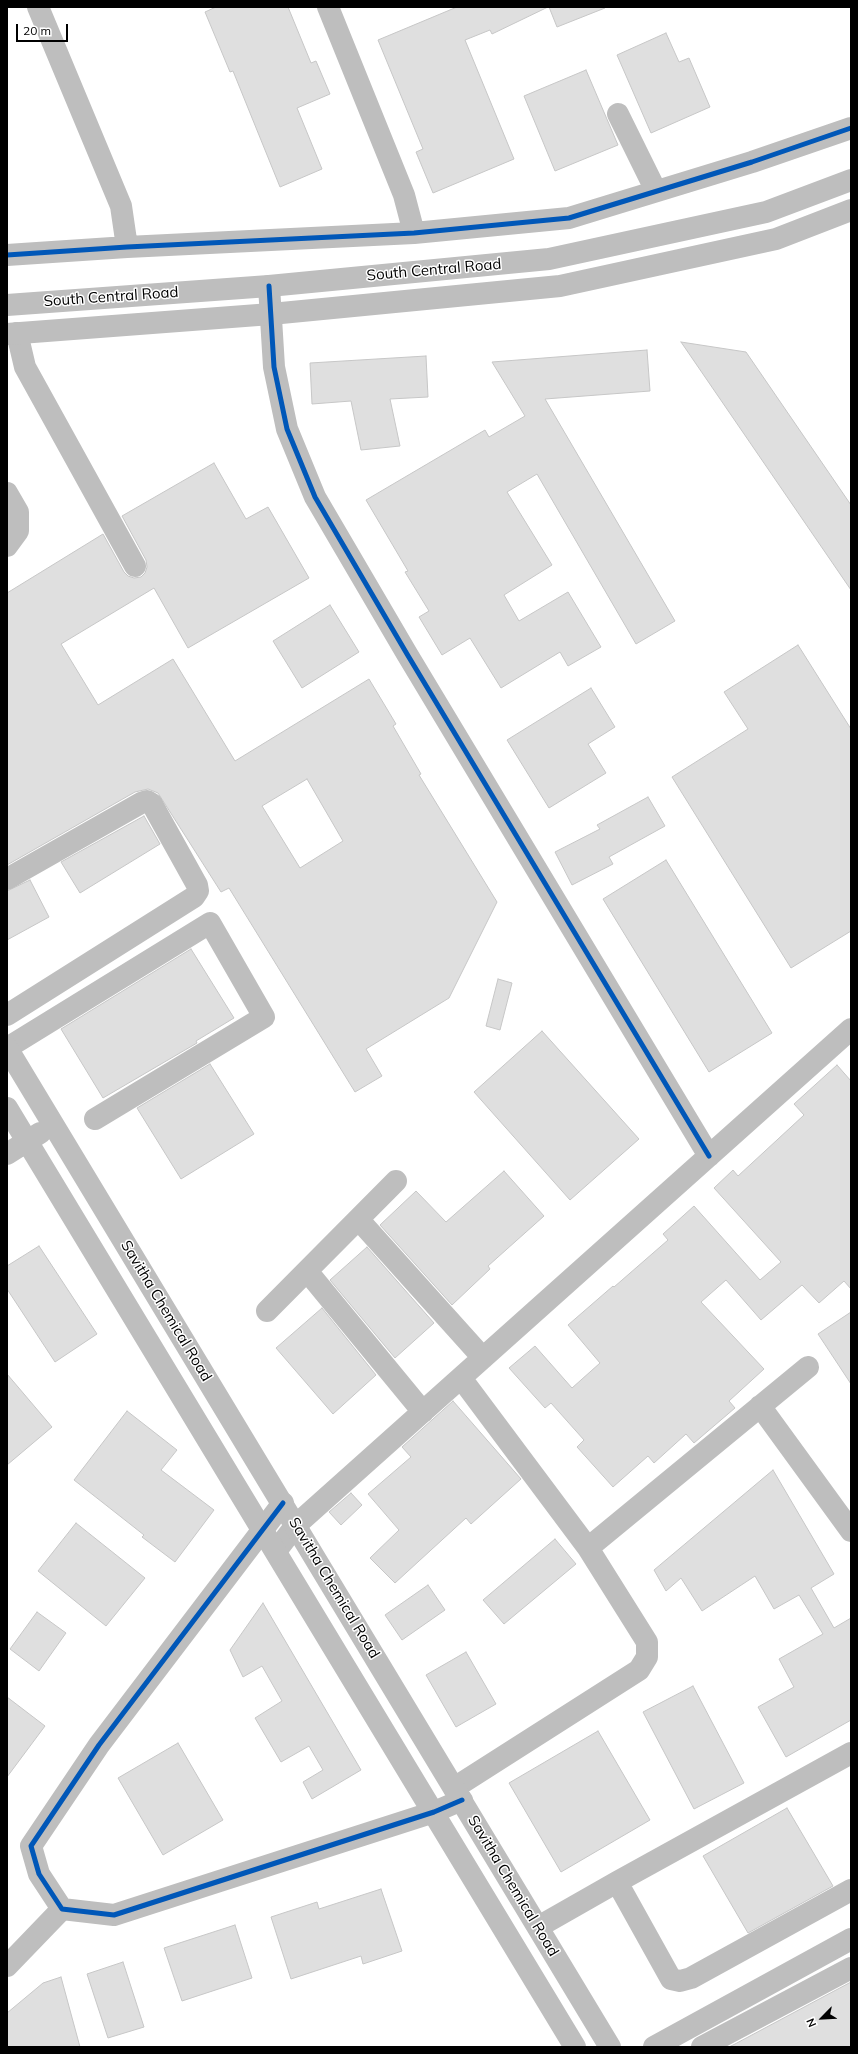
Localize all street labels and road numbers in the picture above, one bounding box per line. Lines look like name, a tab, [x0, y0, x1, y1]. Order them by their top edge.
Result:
street label: South Central Road	[366, 255, 502, 285]
street label: South Central Road	[43, 283, 179, 311]
street label: Savitha Chemical Road	[117, 1237, 215, 1385]
street label: Savitha Chemical Road	[285, 1514, 383, 1662]
street label: Savitha Chemical Road	[464, 1812, 562, 1960]

